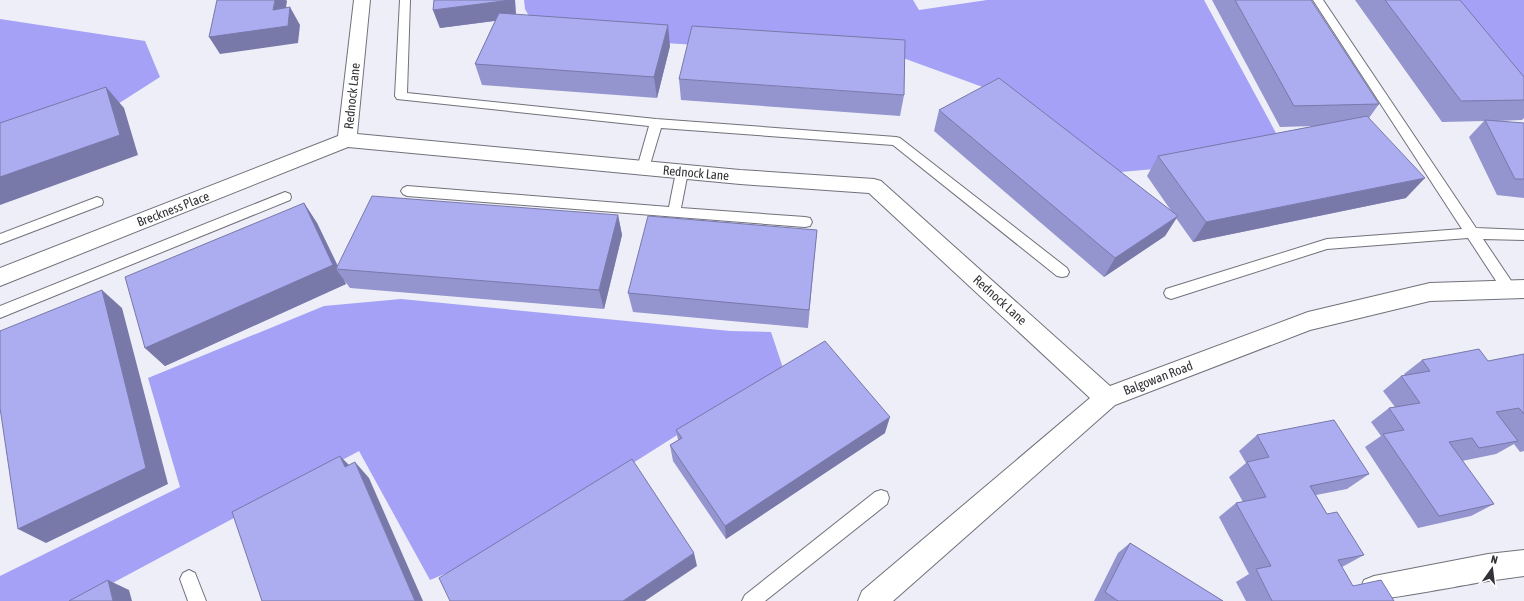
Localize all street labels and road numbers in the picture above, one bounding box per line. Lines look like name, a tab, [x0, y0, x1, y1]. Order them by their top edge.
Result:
street label: Rednock Lane	[341, 62, 363, 130]
street label: Rednock Lane	[662, 163, 730, 183]
street label: Breckness Place	[135, 188, 211, 230]
street label: Rednock Lane	[970, 272, 1030, 328]
street label: Balgowan Road	[1121, 358, 1195, 398]

